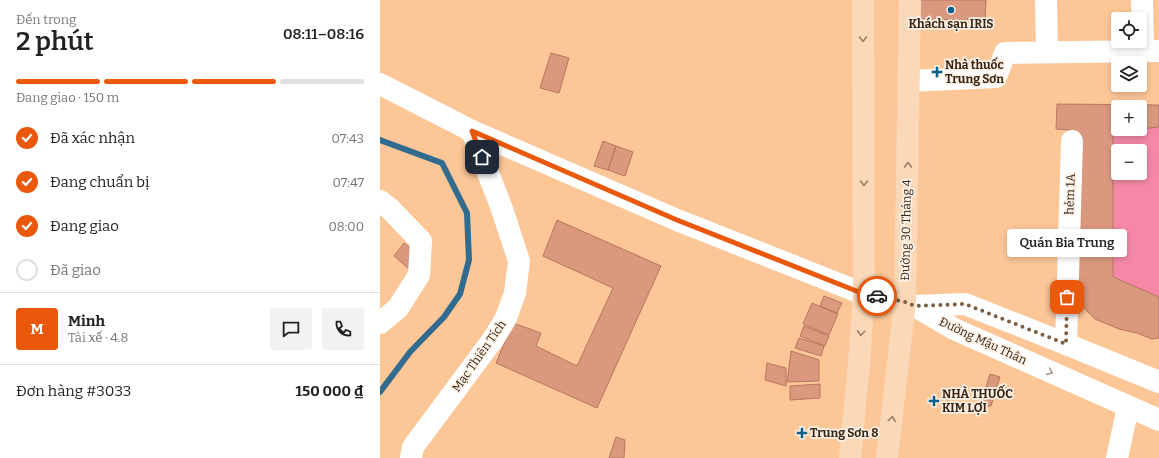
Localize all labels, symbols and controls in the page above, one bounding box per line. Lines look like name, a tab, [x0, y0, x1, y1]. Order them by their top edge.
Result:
marker: Khách sạn IRIS	[946, 5, 956, 15]
text: Đến trong	[16, 12, 76, 27]
map controls	[1111, 12, 1147, 180]
button: locate	[1111, 12, 1147, 48]
place label: Khách sạn IRIS	[908, 17, 994, 31]
text: 08:11–08:16	[283, 25, 364, 43]
text: 2 phút	[16, 26, 94, 57]
one-way arrow	[859, 36, 867, 42]
button: layers	[1111, 56, 1147, 92]
place label: Nhà thuốc Trung Sơn	[945, 57, 1004, 86]
marker: Nhà thuốc Trung Sơn	[932, 67, 942, 77]
text: Đang giao · 150 m	[16, 90, 119, 105]
button: +	[1111, 100, 1147, 136]
icon: check	[16, 127, 38, 149]
text: Đã xác nhận	[50, 129, 135, 147]
text: 07:43	[331, 131, 364, 146]
pin	[465, 140, 499, 174]
button: −	[1111, 144, 1147, 180]
icon: home	[471, 146, 493, 168]
one-way arrow	[903, 162, 912, 168]
icon: check	[16, 171, 38, 193]
text: Đang chuẩn bị	[50, 173, 149, 191]
street label: hẻm 1A	[1062, 173, 1078, 215]
text: 07:47	[332, 175, 364, 190]
street label: Đường 30 Tháng 4	[898, 179, 914, 281]
one-way arrow	[860, 180, 868, 186]
icon: check	[16, 215, 38, 237]
text: Đang giao	[50, 217, 119, 235]
text: 08:00	[328, 219, 364, 234]
callout: Quán Bia Trung	[1007, 229, 1127, 257]
text: Quán Bia Trung	[1020, 235, 1115, 250]
text: Đã giao	[50, 261, 101, 279]
courier	[857, 276, 897, 316]
pin	[1050, 280, 1084, 314]
icon: car	[866, 285, 888, 307]
icon: bag	[1056, 286, 1078, 308]
button: chat	[270, 308, 312, 350]
button: phone	[322, 308, 364, 350]
text: Minh	[68, 312, 105, 330]
street label: Đường Mậu Thân	[937, 315, 1029, 368]
street label: Mạc Thiên Tích	[449, 317, 509, 394]
text: M	[30, 320, 44, 338]
text: Tài xế · 4.8	[68, 330, 128, 345]
one-way arrow	[857, 330, 866, 336]
one-way arrow	[1046, 367, 1054, 375]
text: Đơn hàng #3033	[16, 382, 131, 400]
text: 150 000 ₫	[296, 382, 364, 400]
place label: NHÀ THUỐC KIM LỢI	[942, 384, 1013, 415]
marker: NHÀ THUỐC KIM LỢI	[929, 396, 939, 406]
one-way arrow	[887, 416, 896, 422]
place label: Trung Sơn 8	[810, 426, 878, 440]
marker: Trung Sơn 8	[797, 428, 807, 438]

